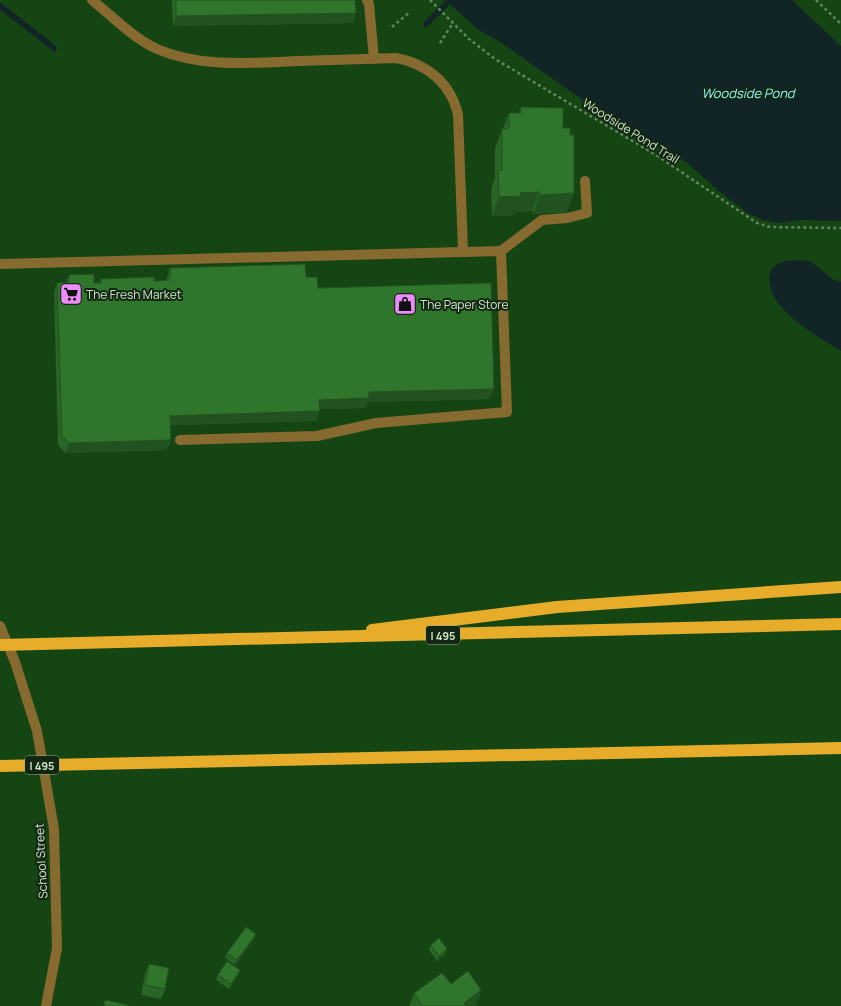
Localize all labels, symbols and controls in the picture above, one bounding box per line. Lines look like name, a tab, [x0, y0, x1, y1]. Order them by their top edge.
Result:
water label: Woodside Pond	[701, 84, 797, 102]
street label: Woodside Pond Trail	[579, 94, 683, 168]
supermarket icon: The Fresh Market	[58, 281, 84, 307]
place label: The Fresh Market	[86, 286, 182, 303]
shop icon: The Paper Store	[392, 291, 418, 317]
place label: The Paper Store	[420, 296, 508, 313]
road number: I 495	[426, 626, 460, 644]
road number: I 495	[25, 756, 59, 774]
street label: School Street	[31, 823, 51, 899]

